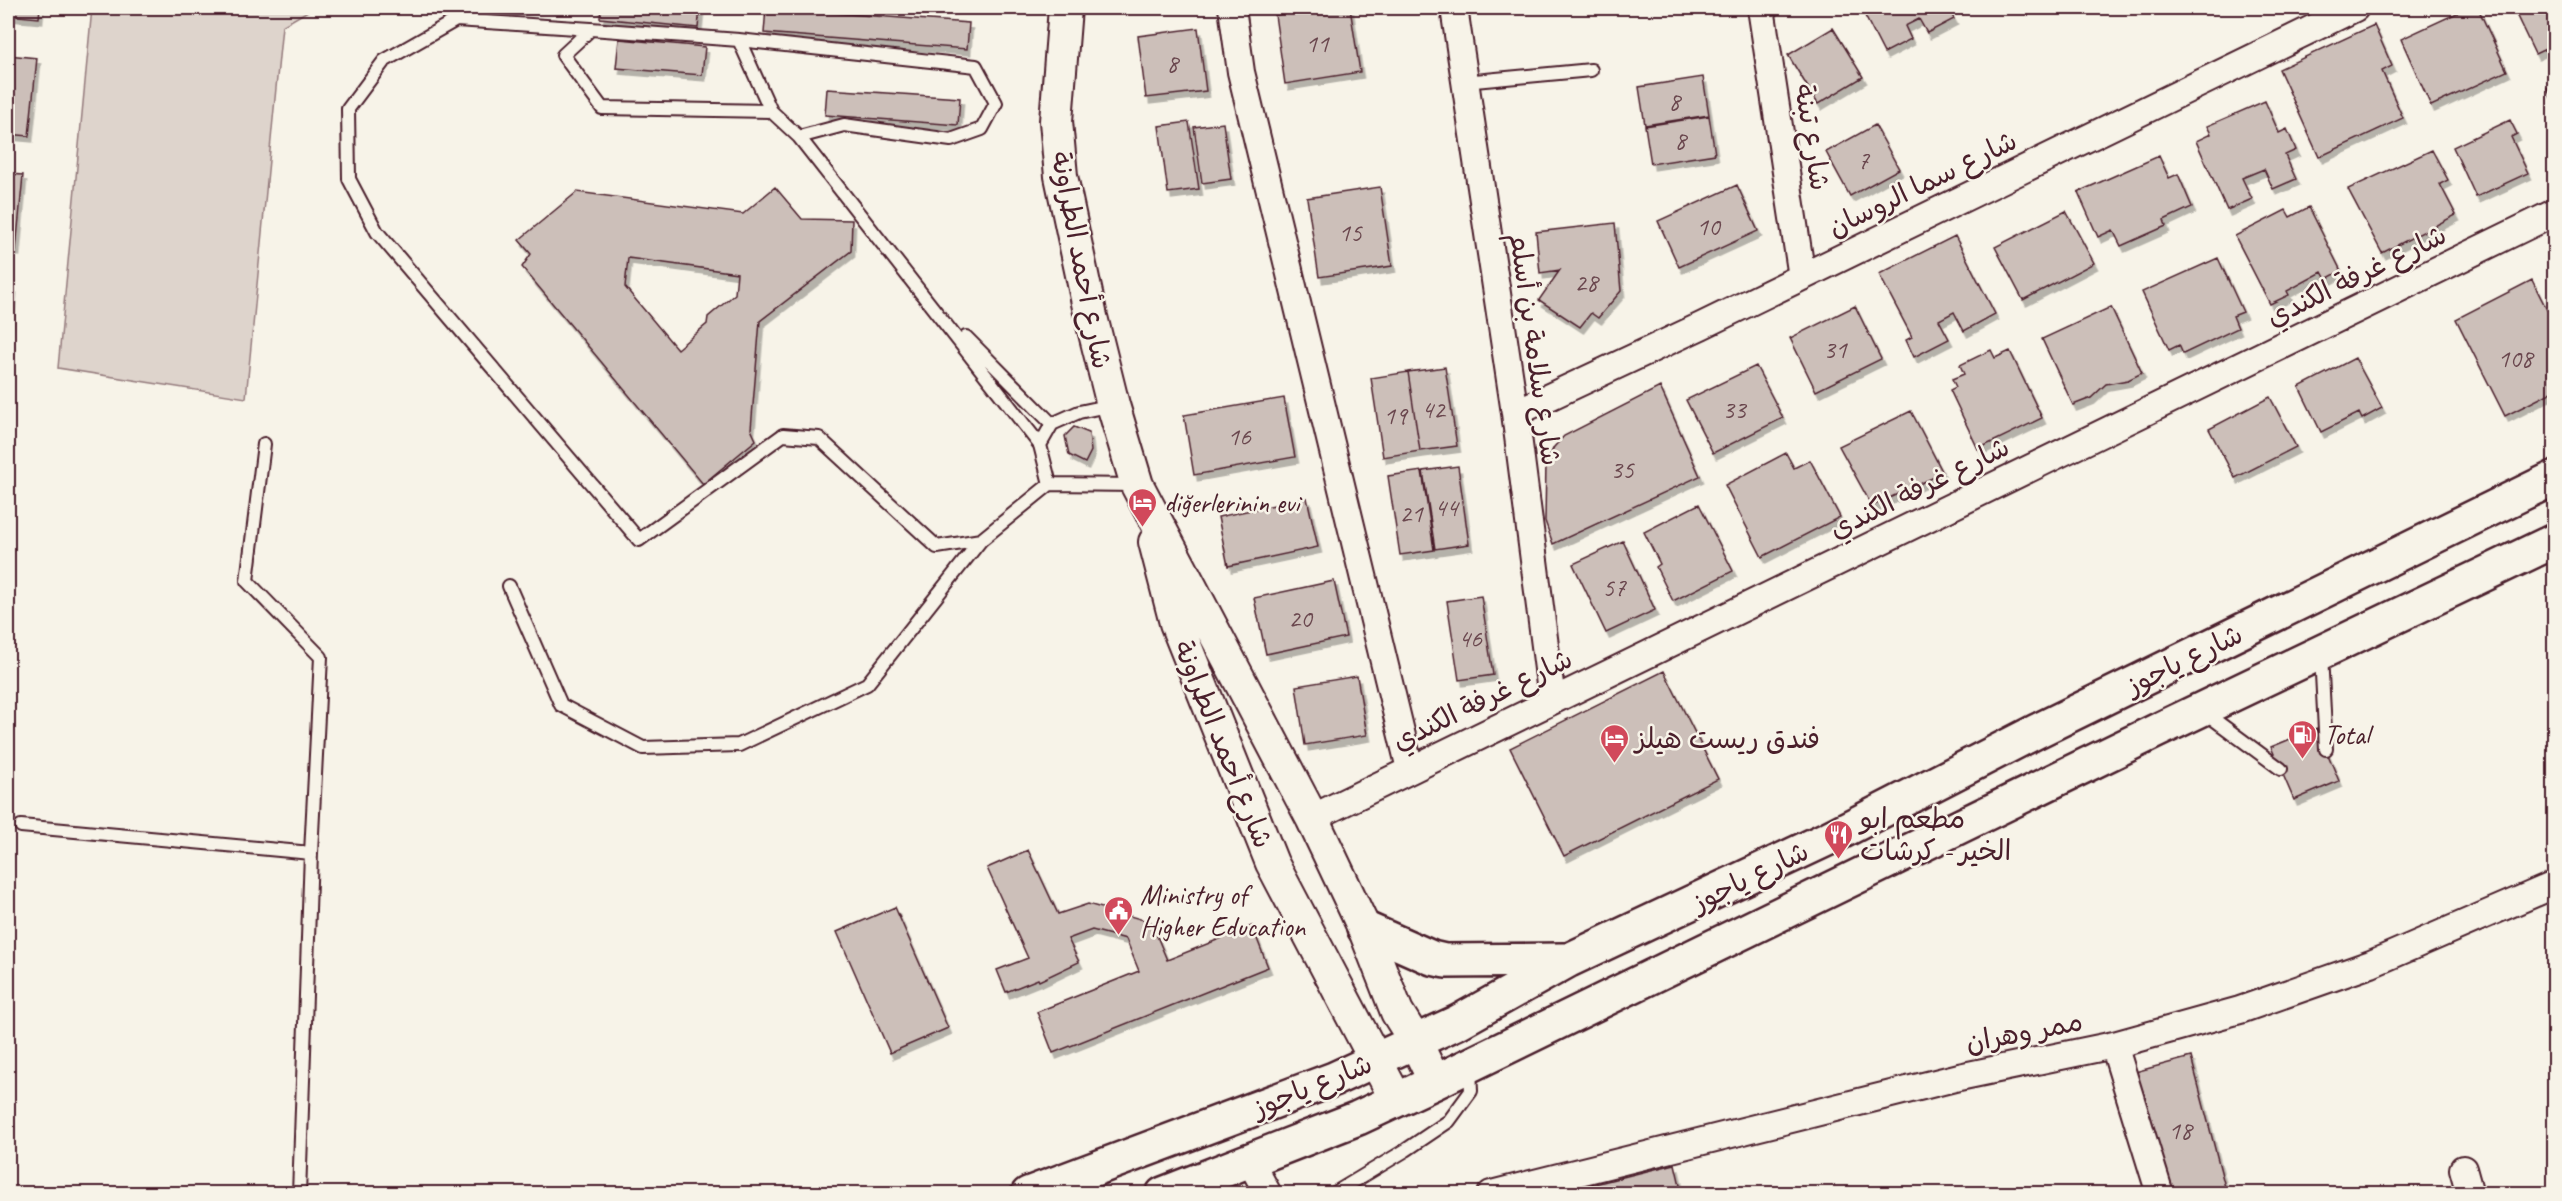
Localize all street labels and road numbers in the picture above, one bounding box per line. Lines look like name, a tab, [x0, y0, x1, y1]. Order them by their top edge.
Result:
street label: شارع تبنة	[1785, 81, 1838, 193]
street label: شارع سما الروسان	[1822, 123, 2023, 246]
street label: شارع أحمد الطراونة	[1041, 148, 1120, 372]
street label: شارع غرفة الكندي	[2261, 217, 2453, 337]
street label: شارع سلامة بن أسلم	[1498, 230, 1569, 468]
street label: شارع غرفة الكندي	[1824, 429, 2016, 549]
street label: شارع ياجوز	[2118, 616, 2249, 705]
street label: شارع أحمد الطراونة	[1164, 635, 1281, 854]
street label: شارع غرفة الكندي	[1387, 641, 1579, 761]
street label: شارع ياجوز	[1684, 833, 1815, 922]
street label: ممر وهران	[1963, 1003, 2086, 1060]
street label: شارع ياجوز	[1246, 1046, 1378, 1128]

